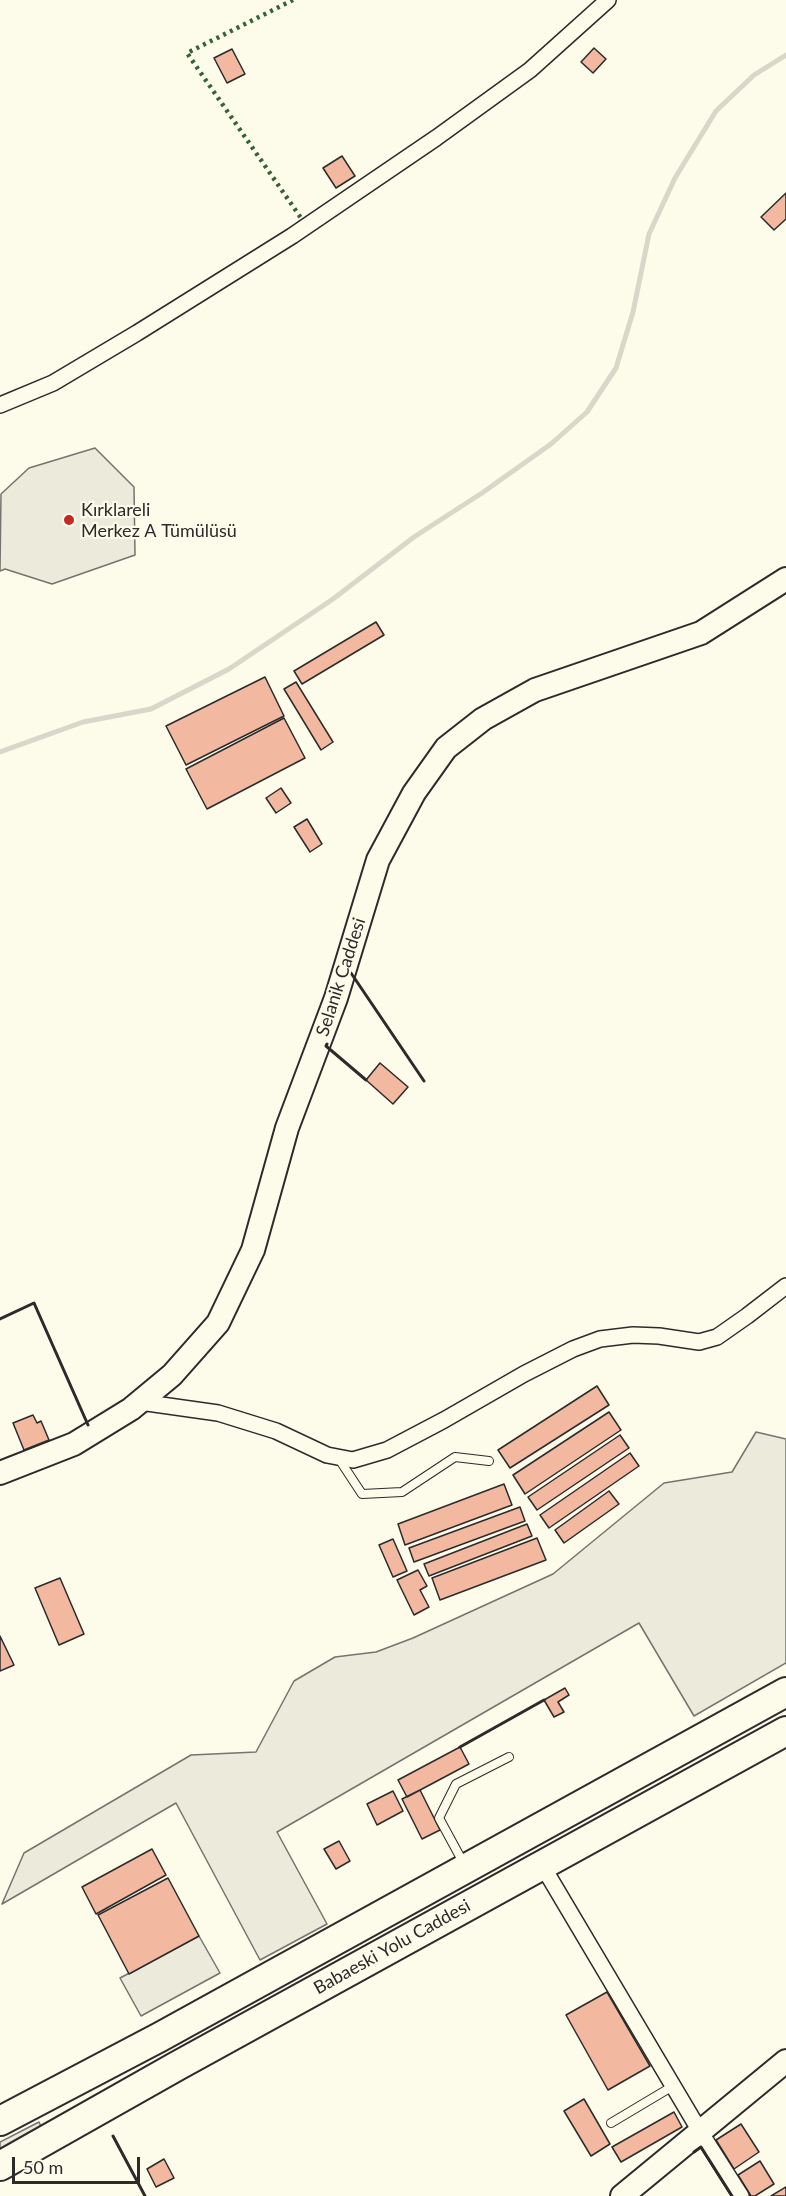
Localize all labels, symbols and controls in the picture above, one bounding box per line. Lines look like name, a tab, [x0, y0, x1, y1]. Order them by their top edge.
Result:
place label: Kırklareli Merkez A Tümülüsü	[81, 499, 237, 542]
marker: Kırklareli Merkez A Tümülüsü	[62, 513, 76, 527]
street label: Selanik Caddesi	[312, 915, 370, 1039]
street label: Babaeski Yolu Caddesi	[310, 1895, 474, 1999]
scale bar	[15, 2145, 142, 2183]
text: 50 m	[23, 2156, 63, 2178]

